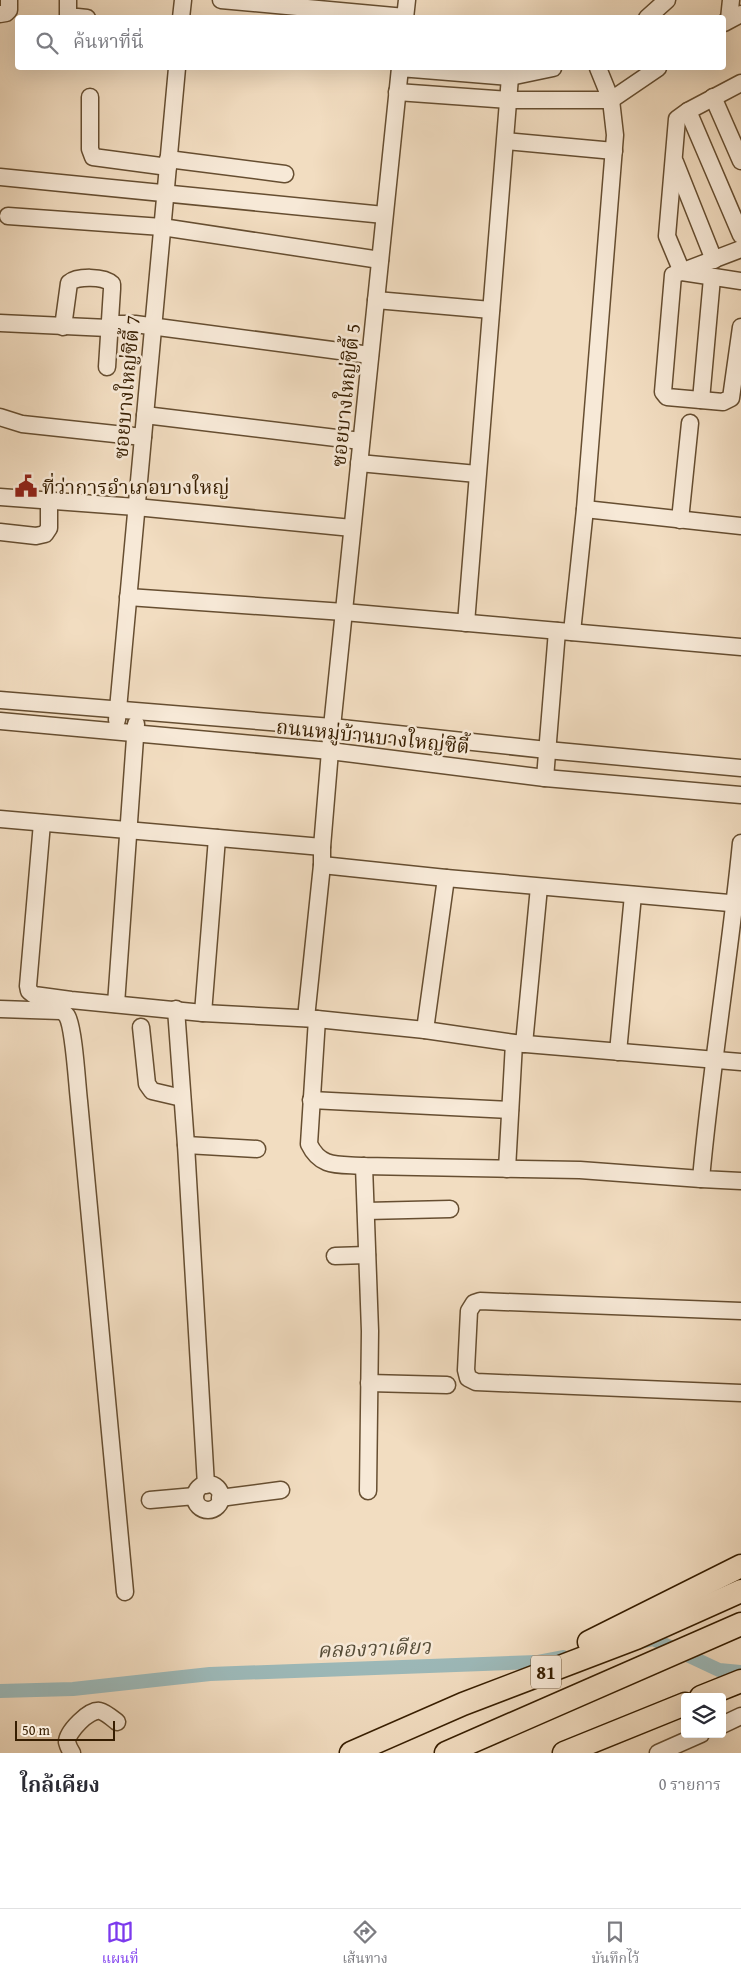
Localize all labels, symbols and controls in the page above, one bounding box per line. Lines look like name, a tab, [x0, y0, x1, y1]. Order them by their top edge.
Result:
search box	[15, 15, 726, 70]
text: ค้นหาที่นี่	[73, 27, 144, 55]
icon: search	[33, 29, 61, 57]
street label: ซอยบางใหญ่ซิตี้ 7	[105, 314, 147, 460]
street label: ซอยบางใหญ่ซิตี้ 5	[323, 322, 367, 468]
place label: ที่ว่าการอำเภอบางใหญ่	[42, 472, 230, 501]
public building icon: ที่ว่าการอำเภอบางใหญ่	[13, 473, 39, 499]
street label: ถนนหมู่บ้านบางใหญ่ซิตี้	[275, 711, 472, 761]
water label: คลองวาเดียว	[317, 1630, 433, 1665]
road number: 81	[531, 1655, 561, 1688]
map controls	[681, 1693, 726, 1738]
button: layers	[681, 1693, 726, 1738]
scale bar	[15, 1718, 115, 1741]
text: 50 m	[22, 1720, 50, 1740]
text: ใกล้เคียง	[20, 1769, 100, 1800]
text: 0 รายการ	[659, 1772, 721, 1796]
tab: แผนที่	[102, 1918, 139, 1970]
tab: เส้นทาง	[342, 1918, 388, 1970]
tab: บันทึกไว้	[591, 1918, 639, 1970]

